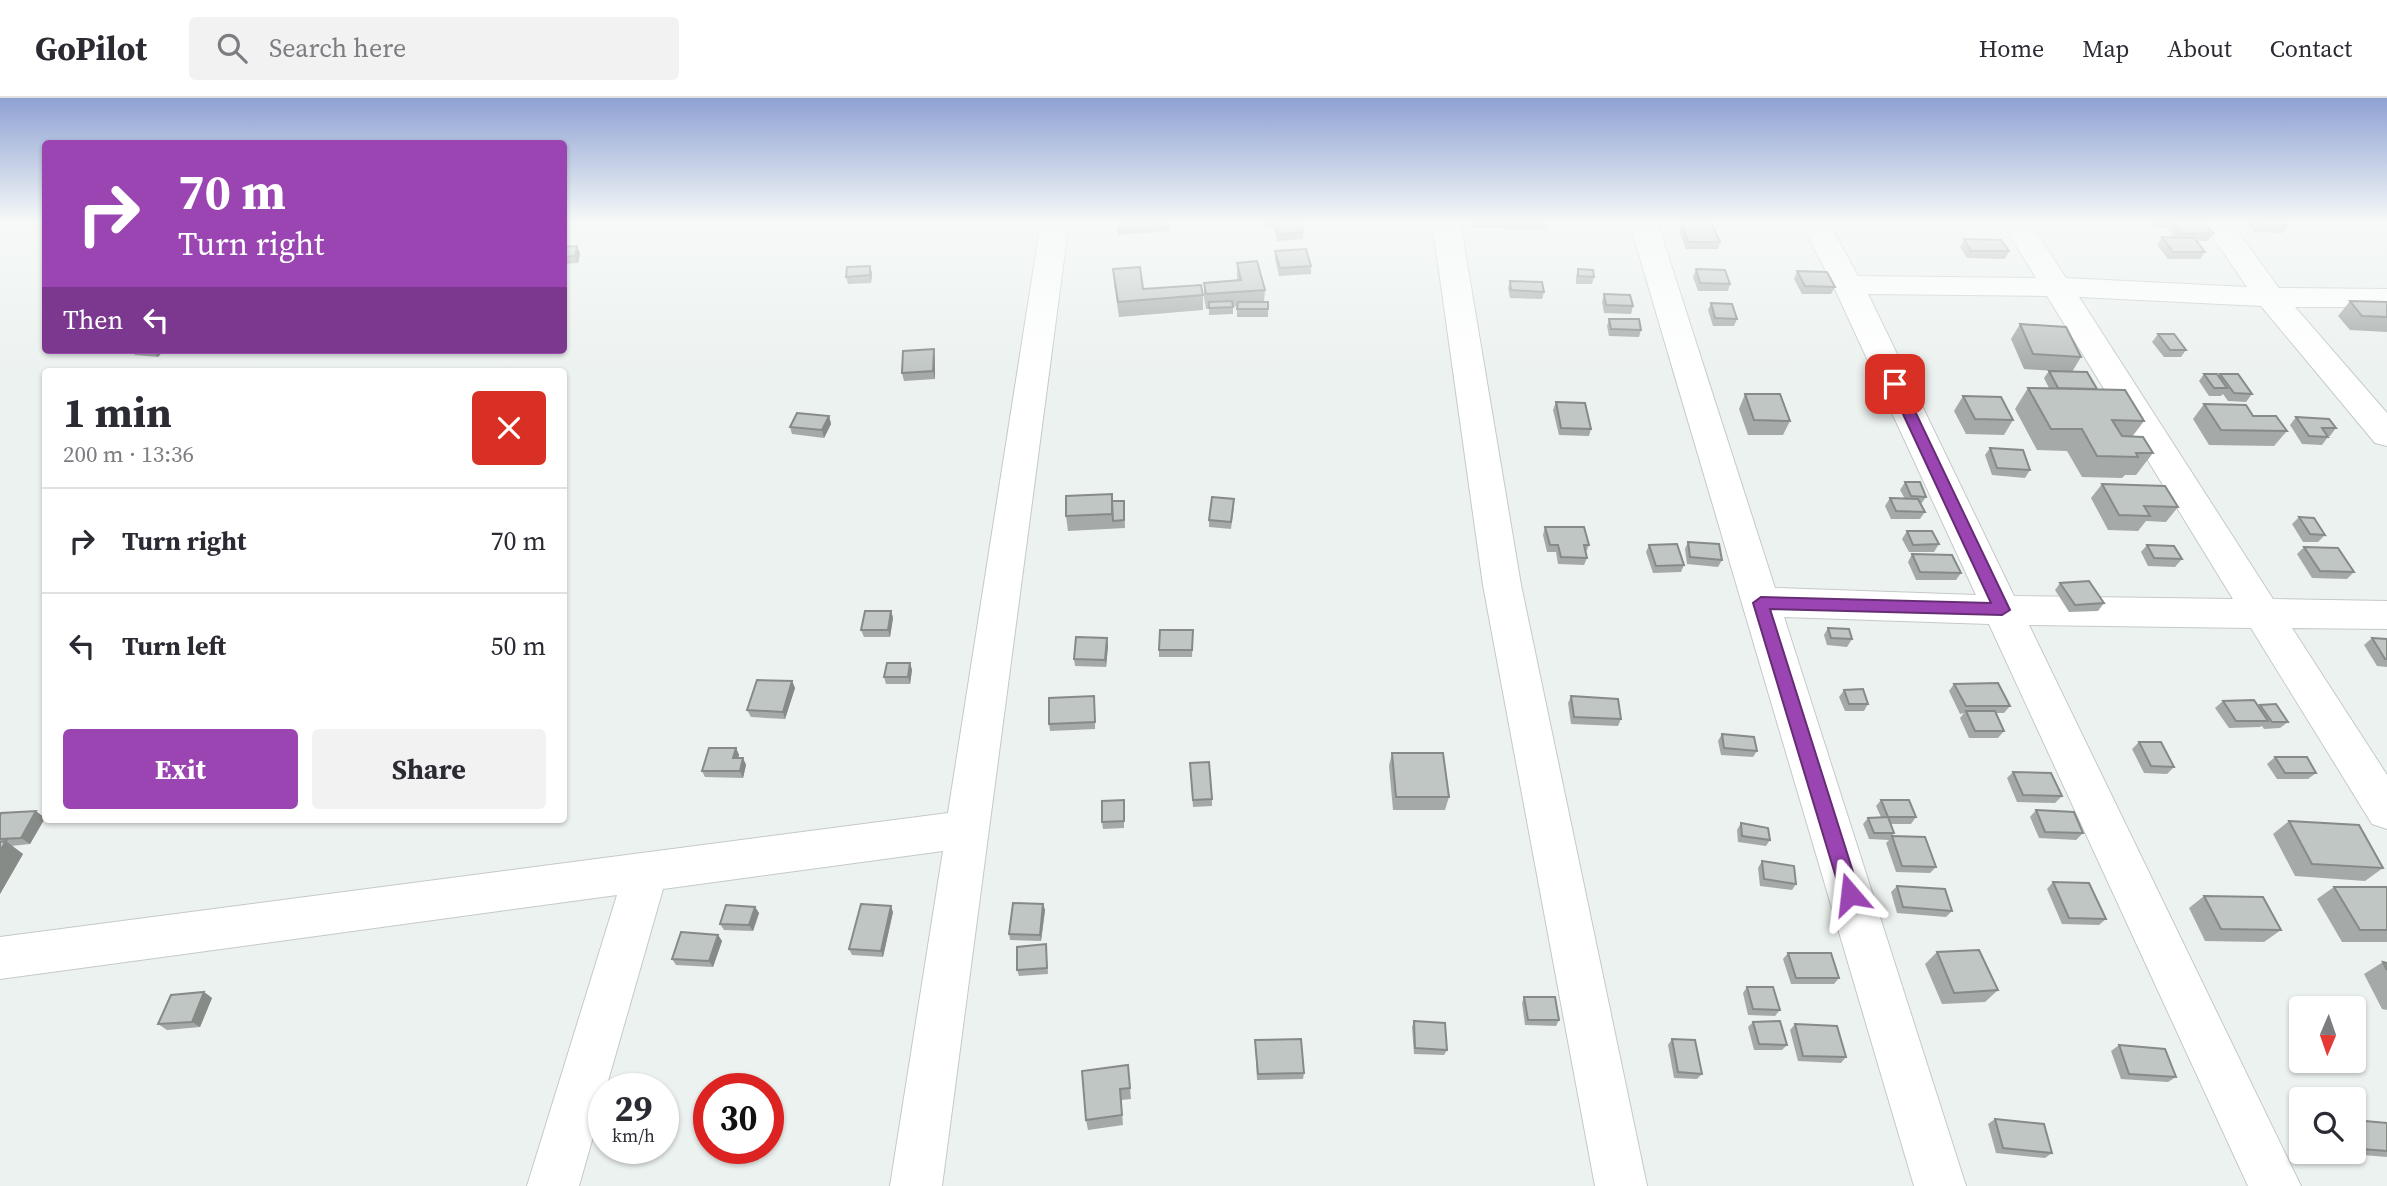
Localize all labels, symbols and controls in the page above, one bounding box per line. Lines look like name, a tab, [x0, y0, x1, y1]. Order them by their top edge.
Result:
search box	[189, 17, 679, 80]
text: GoPilot	[35, 26, 147, 71]
icon: search	[213, 29, 251, 67]
text: Search here	[269, 30, 406, 66]
text: Home	[1979, 32, 2044, 65]
text: Map	[2082, 32, 2129, 65]
text: About	[2167, 32, 2232, 65]
text: Contact	[2270, 32, 2352, 65]
text: 70 m	[178, 158, 286, 225]
icon: right	[63, 168, 154, 259]
text: Turn right	[178, 222, 324, 266]
icon: left	[137, 301, 175, 339]
text: Then	[63, 302, 123, 338]
pin	[1865, 354, 1925, 414]
icon: arrive	[1876, 365, 1914, 403]
text: 1 min	[63, 383, 172, 441]
button: close	[472, 391, 546, 465]
text: 200 m · 13:36	[63, 438, 194, 470]
icon: right	[63, 522, 101, 560]
text: Turn right	[122, 523, 246, 559]
text: 70 m	[491, 523, 546, 559]
icon: left	[63, 627, 101, 665]
text: Turn left	[122, 628, 226, 664]
text: 50 m	[491, 628, 546, 664]
button: Exit	[63, 729, 298, 809]
button: Share	[312, 729, 546, 809]
position arrow	[1813, 857, 1887, 931]
north arrow	[2289, 996, 2366, 1073]
map controls	[2289, 996, 2366, 1164]
speed limit sign: 30	[693, 1073, 784, 1164]
text: 29	[615, 1085, 652, 1133]
button: search	[2289, 1087, 2366, 1164]
text: km/h	[612, 1123, 655, 1148]

